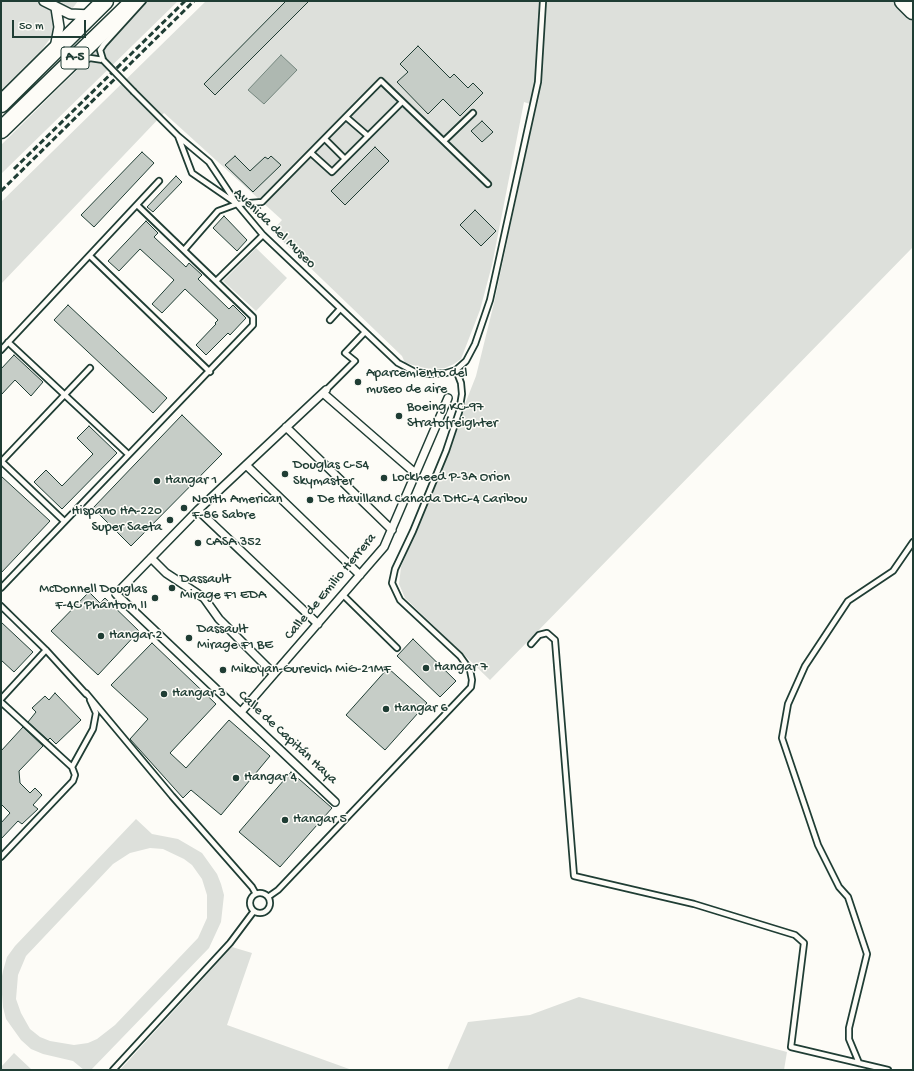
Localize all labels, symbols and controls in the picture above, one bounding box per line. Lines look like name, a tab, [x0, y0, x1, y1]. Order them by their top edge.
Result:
scale bar	[14, 12, 88, 38]
text: 50 m	[19, 20, 44, 34]
road number: A-5	[61, 47, 89, 69]
street label: Avenida del Museo	[229, 185, 319, 273]
place label: Aparcemiento del museo de aire	[366, 366, 468, 398]
marker: Aparcemiento del museo de aire	[353, 377, 363, 387]
place label: Boeing KC-97 Stratofreighter	[407, 400, 498, 432]
marker: Boeing KC-97 Stratofreighter	[394, 411, 404, 421]
place label: Douglas C-54 Skymaster	[293, 458, 369, 490]
marker: Douglas C-54 Skymaster	[280, 469, 290, 479]
place label: Lockheed P-3A Orion	[392, 470, 510, 486]
place label: Hangar 1	[165, 473, 217, 489]
marker: Lockheed P-3A Orion	[379, 473, 389, 483]
marker: Hangar 1	[152, 476, 162, 486]
place label: North American F-86 Sabre	[192, 492, 283, 524]
place label: De Havilland Canada DHC-4 Caribou	[318, 492, 527, 508]
marker: De Havilland Canada DHC-4 Caribou	[305, 495, 315, 505]
marker: North American F-86 Sabre	[179, 503, 189, 513]
place label: Hispano HA-220 Super Saeta	[72, 504, 162, 536]
marker: Hispano HA-220 Super Saeta	[165, 515, 175, 525]
street label: Calle de Emilio Herrera	[281, 530, 381, 644]
place label: CASA 352	[206, 535, 261, 551]
marker: CASA 352	[193, 538, 203, 548]
place label: Dassault Mirage F1 EDA	[180, 572, 266, 604]
place label: McDonnell Douglas F-4C Phantom II	[39, 582, 147, 614]
marker: Dassault Mirage F1 EDA	[167, 583, 177, 593]
marker: McDonnell Douglas F-4C Phantom II	[150, 593, 160, 603]
place label: Dassault Mirage F1 BE	[197, 622, 273, 654]
place label: Hangar 2	[109, 628, 162, 644]
marker: Hangar 2	[96, 631, 106, 641]
marker: Dassault Mirage F1 BE	[184, 633, 194, 643]
place label: Hangar 7	[434, 660, 488, 676]
place label: Mikoyan-Gurevich MiG-21MF	[231, 662, 391, 678]
marker: Hangar 7	[421, 663, 431, 673]
marker: Mikoyan-Gurevich MiG-21MF	[218, 665, 228, 675]
place label: Hangar 3	[172, 686, 226, 702]
street label: Calle de Capitán Haya	[234, 688, 340, 788]
marker: Hangar 3	[159, 689, 169, 699]
place label: Hangar 6	[394, 701, 448, 717]
marker: Hangar 6	[381, 704, 391, 714]
place label: Hangar 4	[244, 770, 297, 786]
marker: Hangar 4	[231, 773, 241, 783]
place label: Hangar 5	[293, 812, 347, 828]
marker: Hangar 5	[280, 815, 290, 825]

